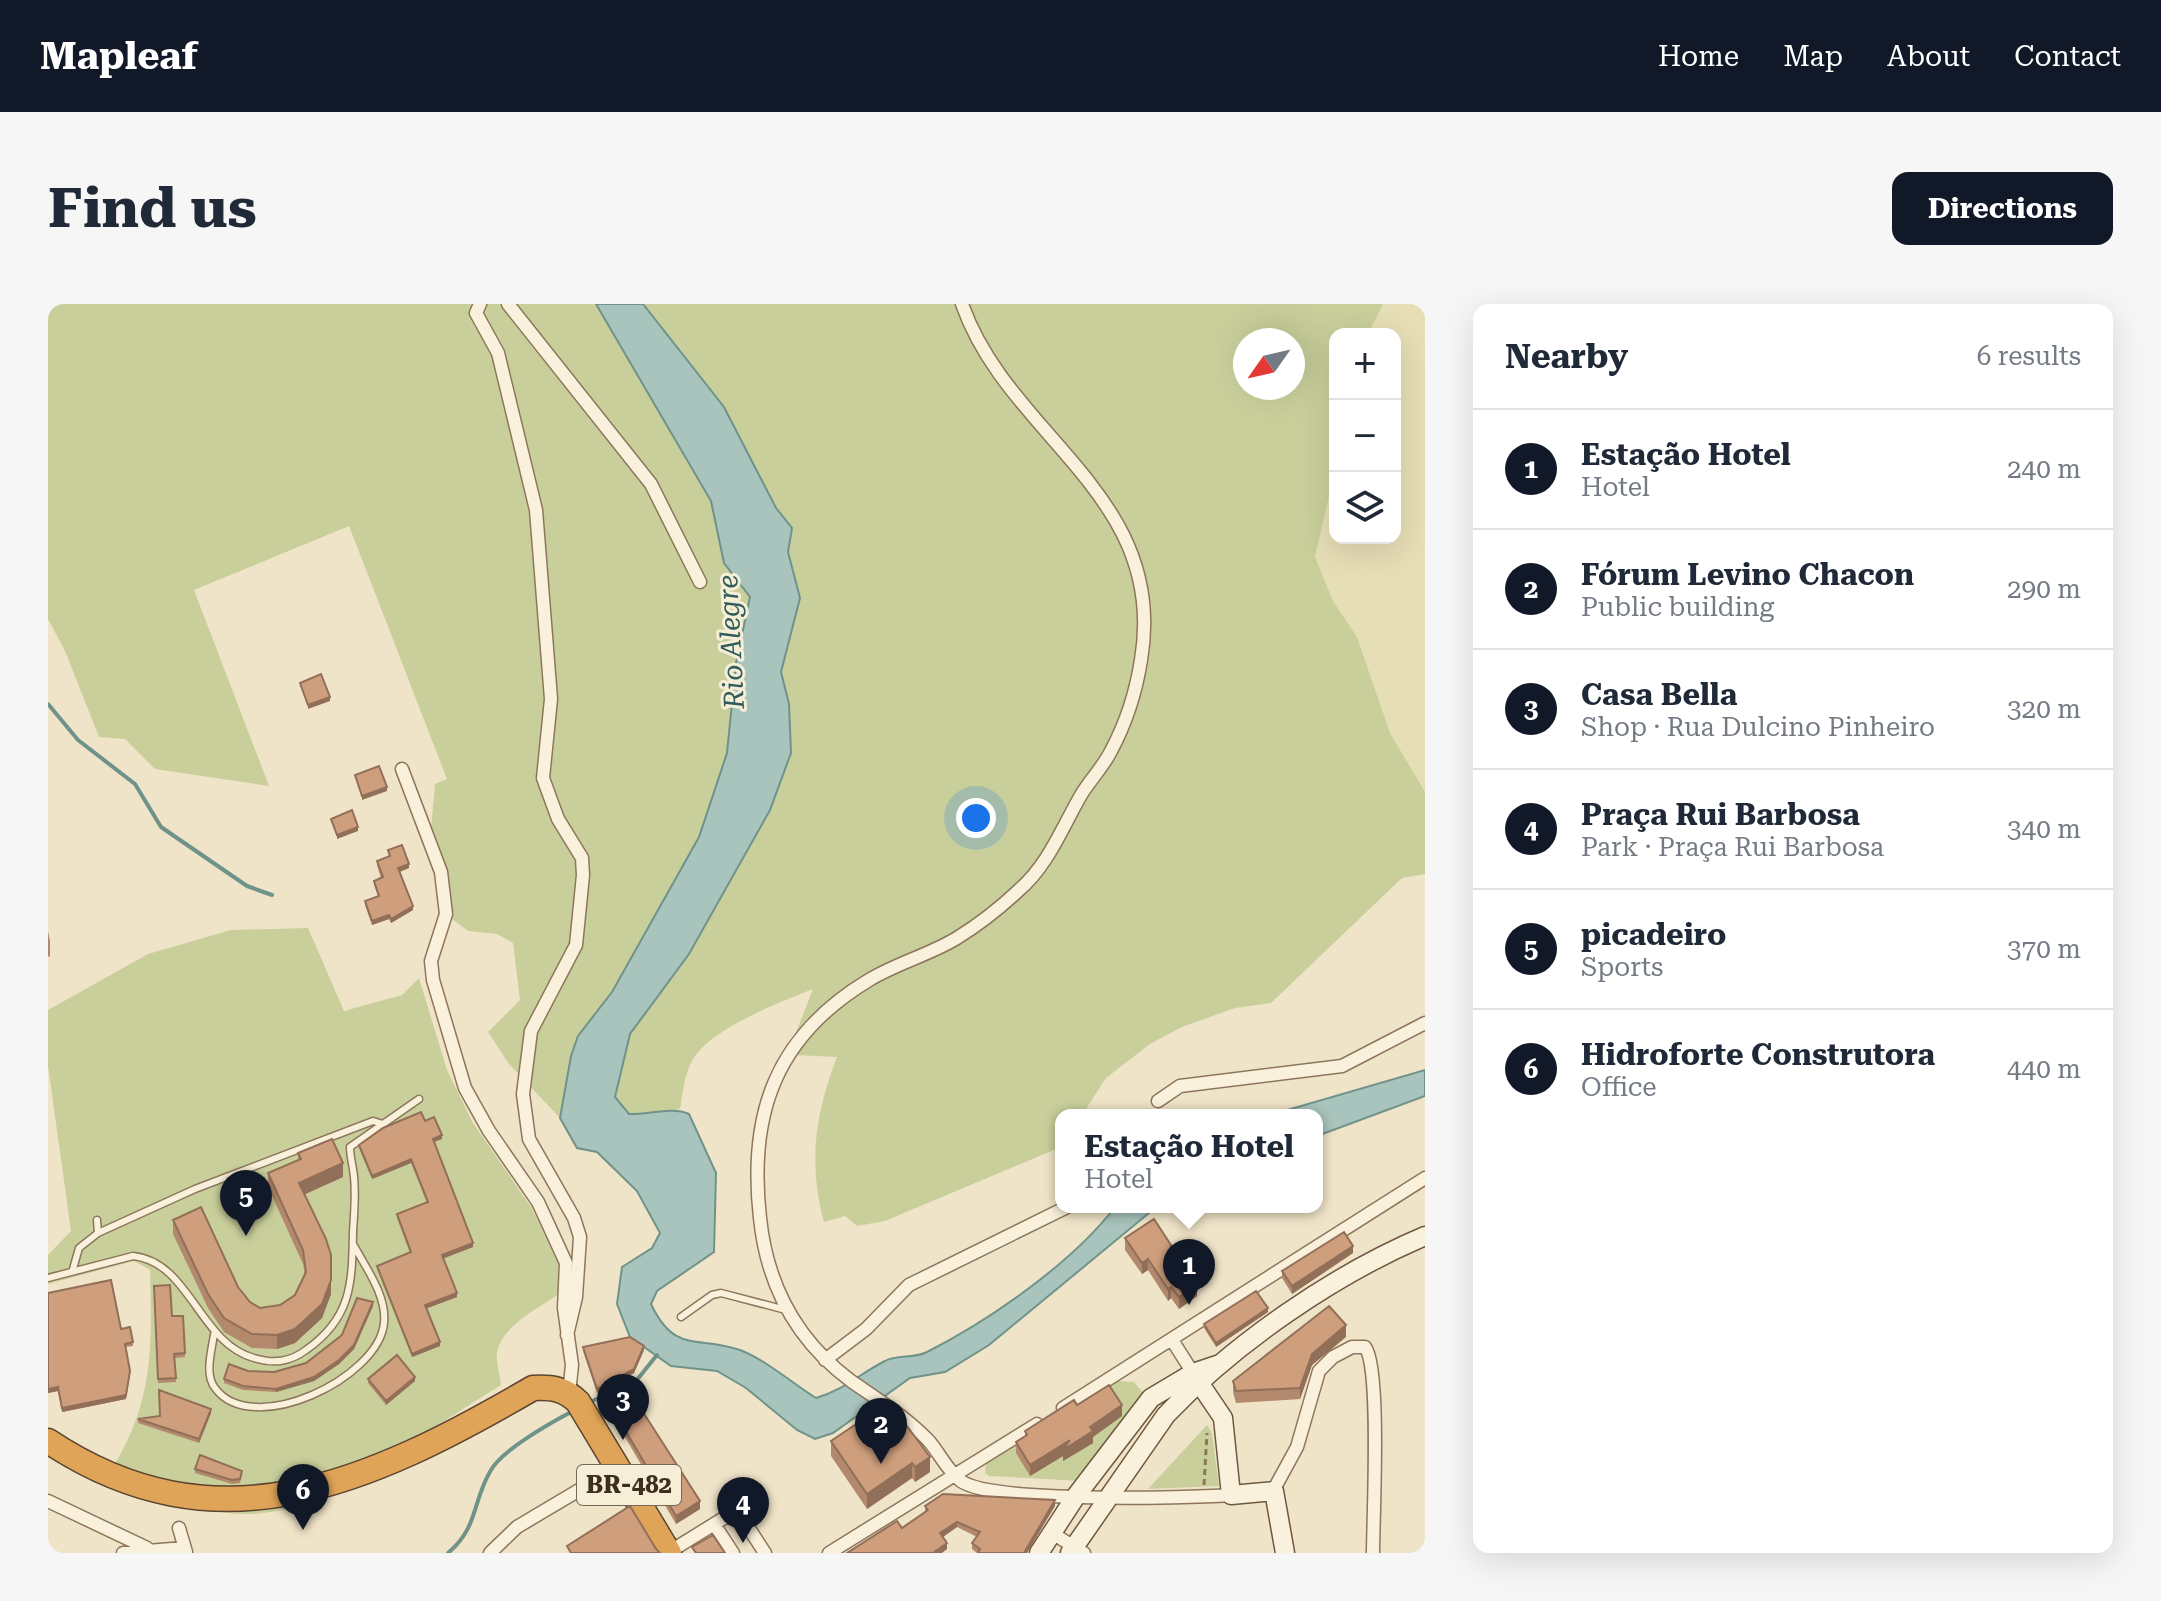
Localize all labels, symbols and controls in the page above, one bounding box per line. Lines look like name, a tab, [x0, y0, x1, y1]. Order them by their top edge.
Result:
text: Mapleaf	[40, 34, 198, 78]
text: Home	[1658, 40, 1739, 73]
text: Map	[1783, 40, 1843, 73]
text: About	[1887, 40, 1970, 73]
text: Contact	[2014, 40, 2121, 73]
button: Directions	[1892, 172, 2113, 245]
text: Find us	[48, 175, 257, 241]
north arrow	[1233, 328, 1305, 400]
map controls	[1329, 328, 1401, 544]
button: +	[1329, 328, 1401, 400]
text: Nearby	[1505, 336, 1628, 376]
text: 6 results	[1977, 341, 2081, 371]
button: −	[1329, 400, 1401, 472]
text: Estação Hotel	[1581, 437, 1791, 472]
text: 1	[1524, 454, 1538, 484]
text: 240 m	[2007, 454, 2081, 484]
button: layers	[1329, 472, 1401, 544]
text: Hotel	[1581, 472, 1650, 502]
text: Fórum Levino Chacon	[1581, 557, 1914, 592]
water label: Rio Alegre	[711, 574, 751, 711]
text: 2	[1524, 574, 1538, 604]
text: 290 m	[2007, 574, 2081, 604]
text: Public building	[1581, 592, 1774, 622]
text: Casa Bella	[1581, 677, 1737, 712]
text: 3	[1524, 694, 1538, 724]
text: 320 m	[2007, 694, 2081, 724]
text: Shop · Rua Dulcino Pinheiro	[1581, 712, 1935, 742]
text: Praça Rui Barbosa	[1581, 797, 1860, 832]
your location	[956, 798, 996, 838]
text: 4	[1524, 814, 1538, 844]
text: 340 m	[2007, 814, 2081, 844]
text: Park · Praça Rui Barbosa	[1581, 832, 1884, 862]
text: picadeiro	[1581, 917, 1726, 952]
text: 5	[1524, 934, 1538, 964]
text: 370 m	[2007, 934, 2081, 964]
text: Sports	[1581, 952, 1663, 982]
text: Hidroforte Construtora	[1581, 1037, 1935, 1072]
text: 6	[1524, 1054, 1538, 1084]
text: 440 m	[2007, 1054, 2081, 1084]
text: Office	[1581, 1072, 1657, 1102]
popup	[1055, 1109, 1323, 1213]
text: Estação Hotel	[1084, 1129, 1294, 1164]
text: Hotel	[1084, 1164, 1153, 1194]
pin: 5	[220, 1170, 272, 1236]
pin: 1	[1163, 1239, 1215, 1305]
pin: 3	[597, 1374, 649, 1440]
pin: 2	[855, 1398, 907, 1464]
pin: 6	[277, 1464, 329, 1530]
road number: BR-482	[577, 1465, 681, 1505]
pin: 4	[717, 1477, 769, 1543]

